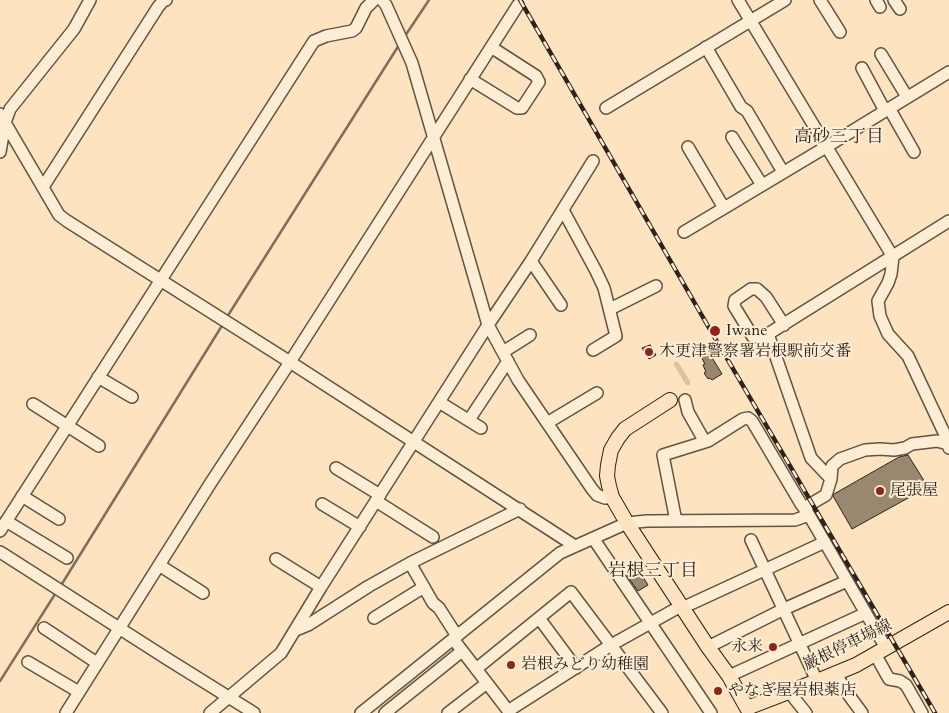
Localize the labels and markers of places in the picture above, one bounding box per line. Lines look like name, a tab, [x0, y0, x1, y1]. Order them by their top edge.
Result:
place label: Iwane	[726, 321, 768, 341]
marker: Iwane	[708, 324, 722, 338]
place label: 木更津警察署岩根駅前交番	[659, 342, 851, 362]
marker: 木更津警察署岩根駅前交番	[643, 346, 655, 358]
place label: 尾張屋	[890, 481, 938, 501]
marker: 尾張屋	[874, 485, 886, 497]
place label: 永来	[731, 637, 763, 657]
marker: 永来	[767, 641, 779, 653]
place label: 岩根みどり幼稚園	[521, 655, 649, 675]
marker: 岩根みどり幼稚園	[505, 659, 517, 671]
place label: やなぎ屋岩根薬店	[728, 681, 856, 701]
marker: やなぎ屋岩根薬店	[712, 685, 724, 697]

